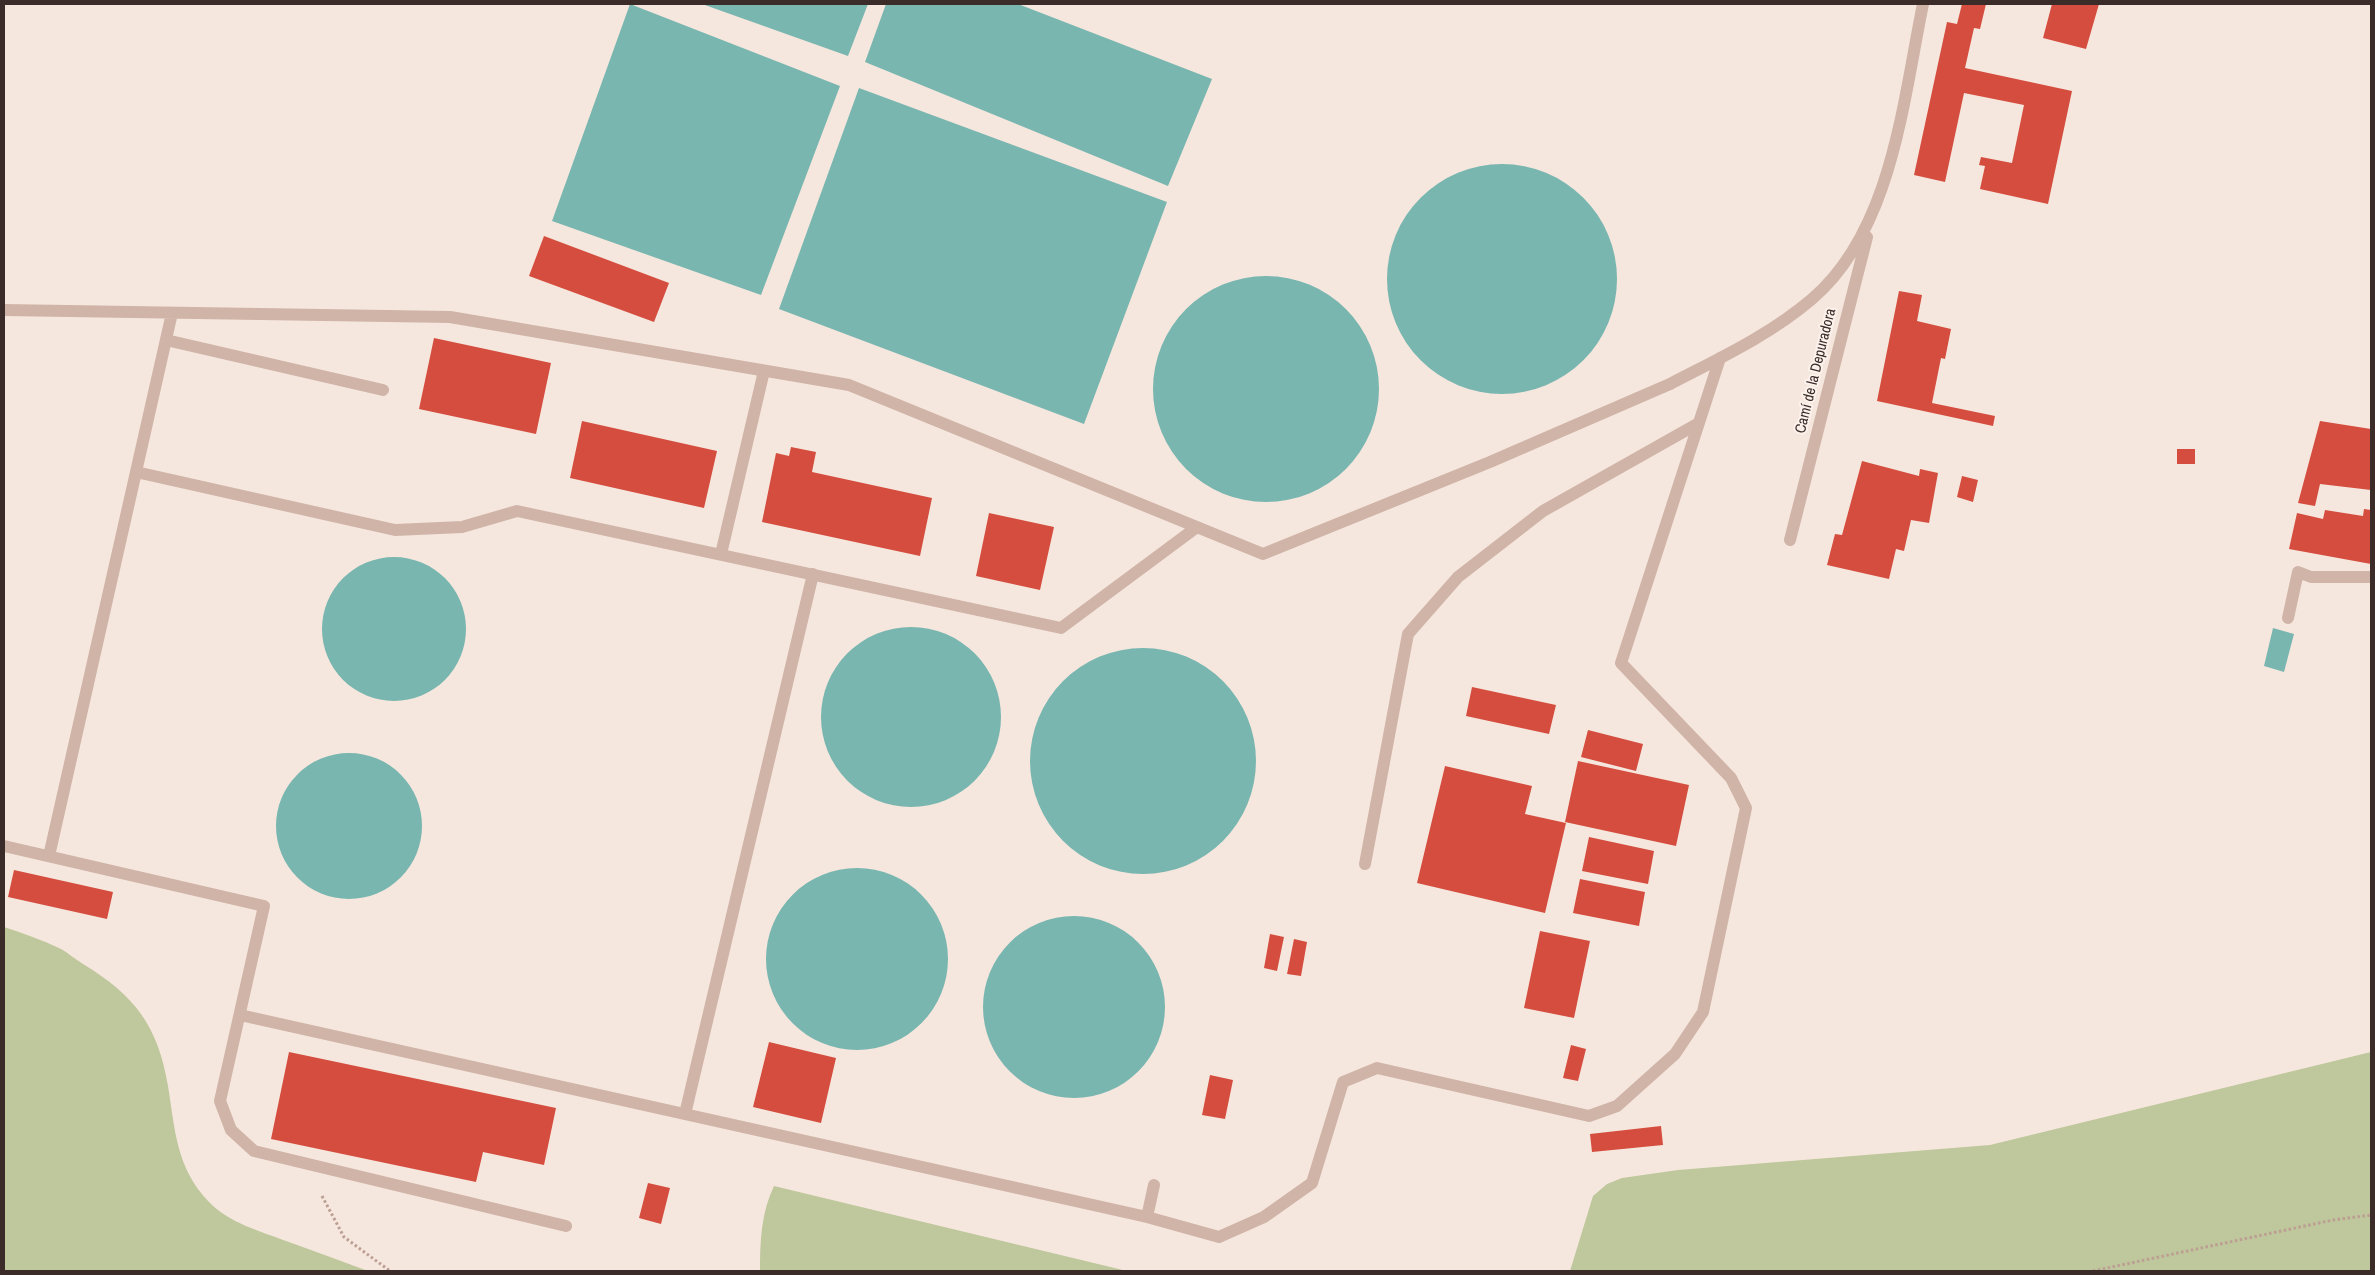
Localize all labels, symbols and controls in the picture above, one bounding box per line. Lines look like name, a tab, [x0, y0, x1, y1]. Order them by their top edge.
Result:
street label: Camí de la Depuradora	[1792, 307, 1840, 435]

